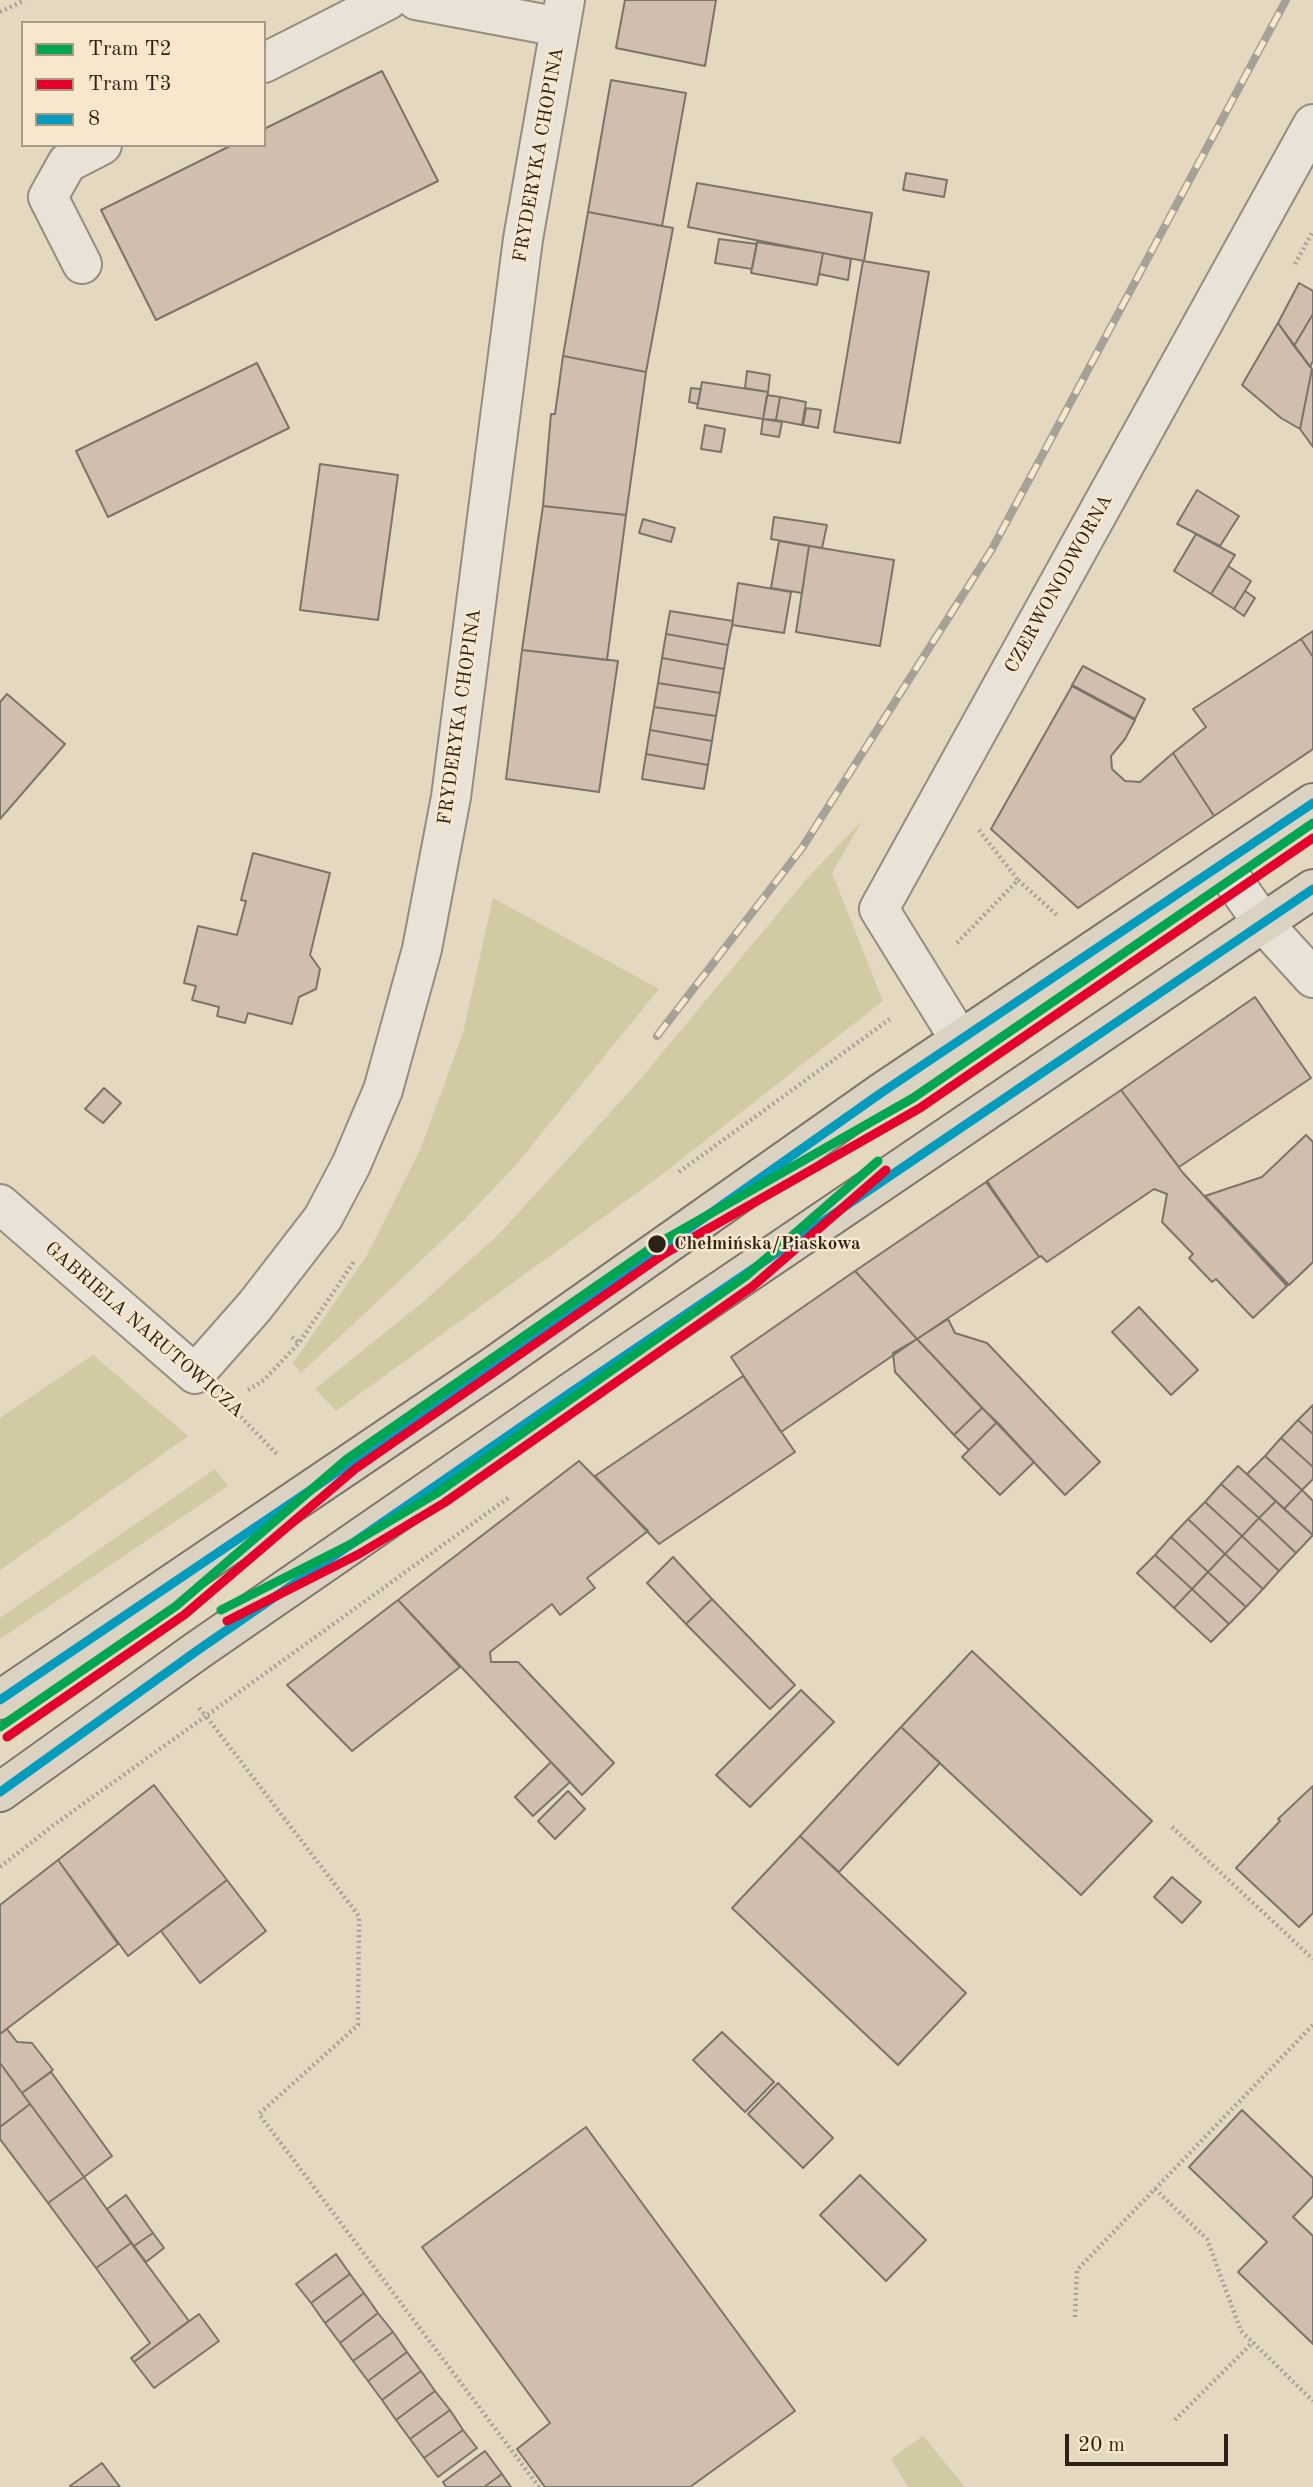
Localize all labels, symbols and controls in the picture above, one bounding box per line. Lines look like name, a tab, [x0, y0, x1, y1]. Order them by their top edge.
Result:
legend	[21, 21, 266, 147]
text: Tram T2	[88, 39, 172, 60]
street label: FRYDERYKA CHOPINA	[509, 46, 569, 264]
text: Tram T3	[88, 74, 172, 95]
text: 8	[88, 109, 100, 130]
street label: CZERWONODWORNA	[1000, 491, 1118, 677]
street label: FRYDERYKA CHOPINA	[434, 607, 486, 827]
marker: Chełmińska/Piaskowa	[646, 1233, 668, 1255]
place label: Chełmińska/Piaskowa	[674, 1233, 861, 1255]
street label: GABRIELA NARUTOWICZA	[40, 1237, 248, 1423]
scale bar	[1068, 2420, 1231, 2464]
text: 20 m	[1078, 2435, 1125, 2456]

